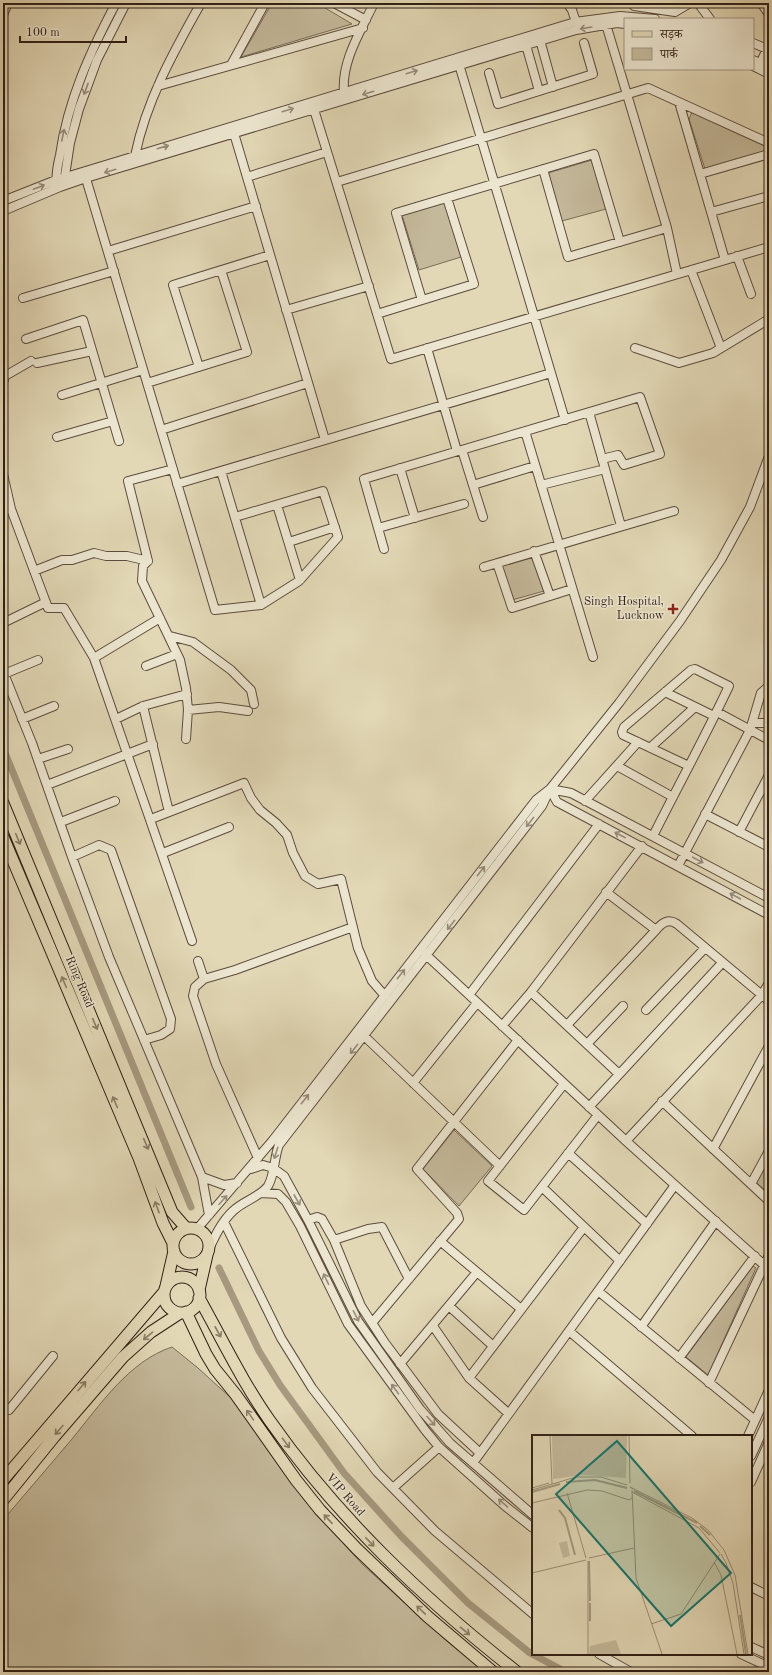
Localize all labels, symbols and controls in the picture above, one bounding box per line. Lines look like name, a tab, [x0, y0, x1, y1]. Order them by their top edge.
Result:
scale bar	[20, 18, 126, 44]
legend	[624, 18, 754, 70]
one-way arrow	[580, 24, 593, 32]
text: 100 m	[26, 27, 60, 39]
text: सड़क	[659, 29, 684, 41]
text: पार्क	[659, 47, 679, 61]
one-way arrow	[405, 68, 418, 75]
one-way arrow	[82, 82, 90, 94]
one-way arrow	[362, 90, 375, 97]
one-way arrow	[281, 106, 294, 113]
one-way arrow	[59, 129, 67, 142]
one-way arrow	[156, 143, 169, 150]
one-way arrow	[103, 168, 116, 175]
one-way arrow	[33, 182, 45, 190]
place label: Singh Hospital, Lucknow	[584, 596, 665, 622]
marker: Singh Hospital, Lucknow	[667, 603, 679, 615]
one-way arrow	[526, 816, 534, 827]
one-way arrow	[614, 831, 626, 838]
one-way arrow	[15, 833, 22, 845]
one-way arrow	[692, 857, 704, 865]
one-way arrow	[476, 866, 485, 877]
one-way arrow	[729, 892, 741, 899]
one-way arrow	[446, 919, 455, 930]
street label: Ring Road	[63, 954, 95, 1010]
one-way arrow	[397, 969, 406, 980]
one-way arrow	[60, 977, 68, 989]
one-way arrow	[92, 1018, 99, 1030]
one-way arrow	[349, 1044, 358, 1055]
one-way arrow	[300, 1094, 309, 1105]
one-way arrow	[110, 1097, 118, 1109]
one-way arrow	[142, 1137, 150, 1149]
one-way arrow	[272, 1147, 280, 1159]
one-way arrow	[294, 1194, 301, 1206]
one-way arrow	[218, 1195, 227, 1205]
one-way arrow	[153, 1202, 161, 1214]
one-way arrow	[322, 1273, 329, 1285]
one-way arrow	[353, 1310, 360, 1322]
one-way arrow	[215, 1326, 222, 1338]
one-way arrow	[143, 1331, 153, 1340]
one-way arrow	[78, 1381, 87, 1392]
one-way arrow	[390, 1384, 399, 1395]
one-way arrow	[246, 1410, 254, 1421]
one-way arrow	[427, 1416, 436, 1427]
one-way arrow	[55, 1425, 64, 1436]
inset map	[532, 1435, 752, 1655]
one-way arrow	[282, 1437, 290, 1448]
street label: VIP Road	[323, 1471, 367, 1519]
one-way arrow	[497, 1499, 508, 1508]
one-way arrow	[324, 1513, 333, 1524]
one-way arrow	[365, 1537, 375, 1547]
one-way arrow	[416, 1605, 426, 1615]
one-way arrow	[459, 1627, 470, 1635]

